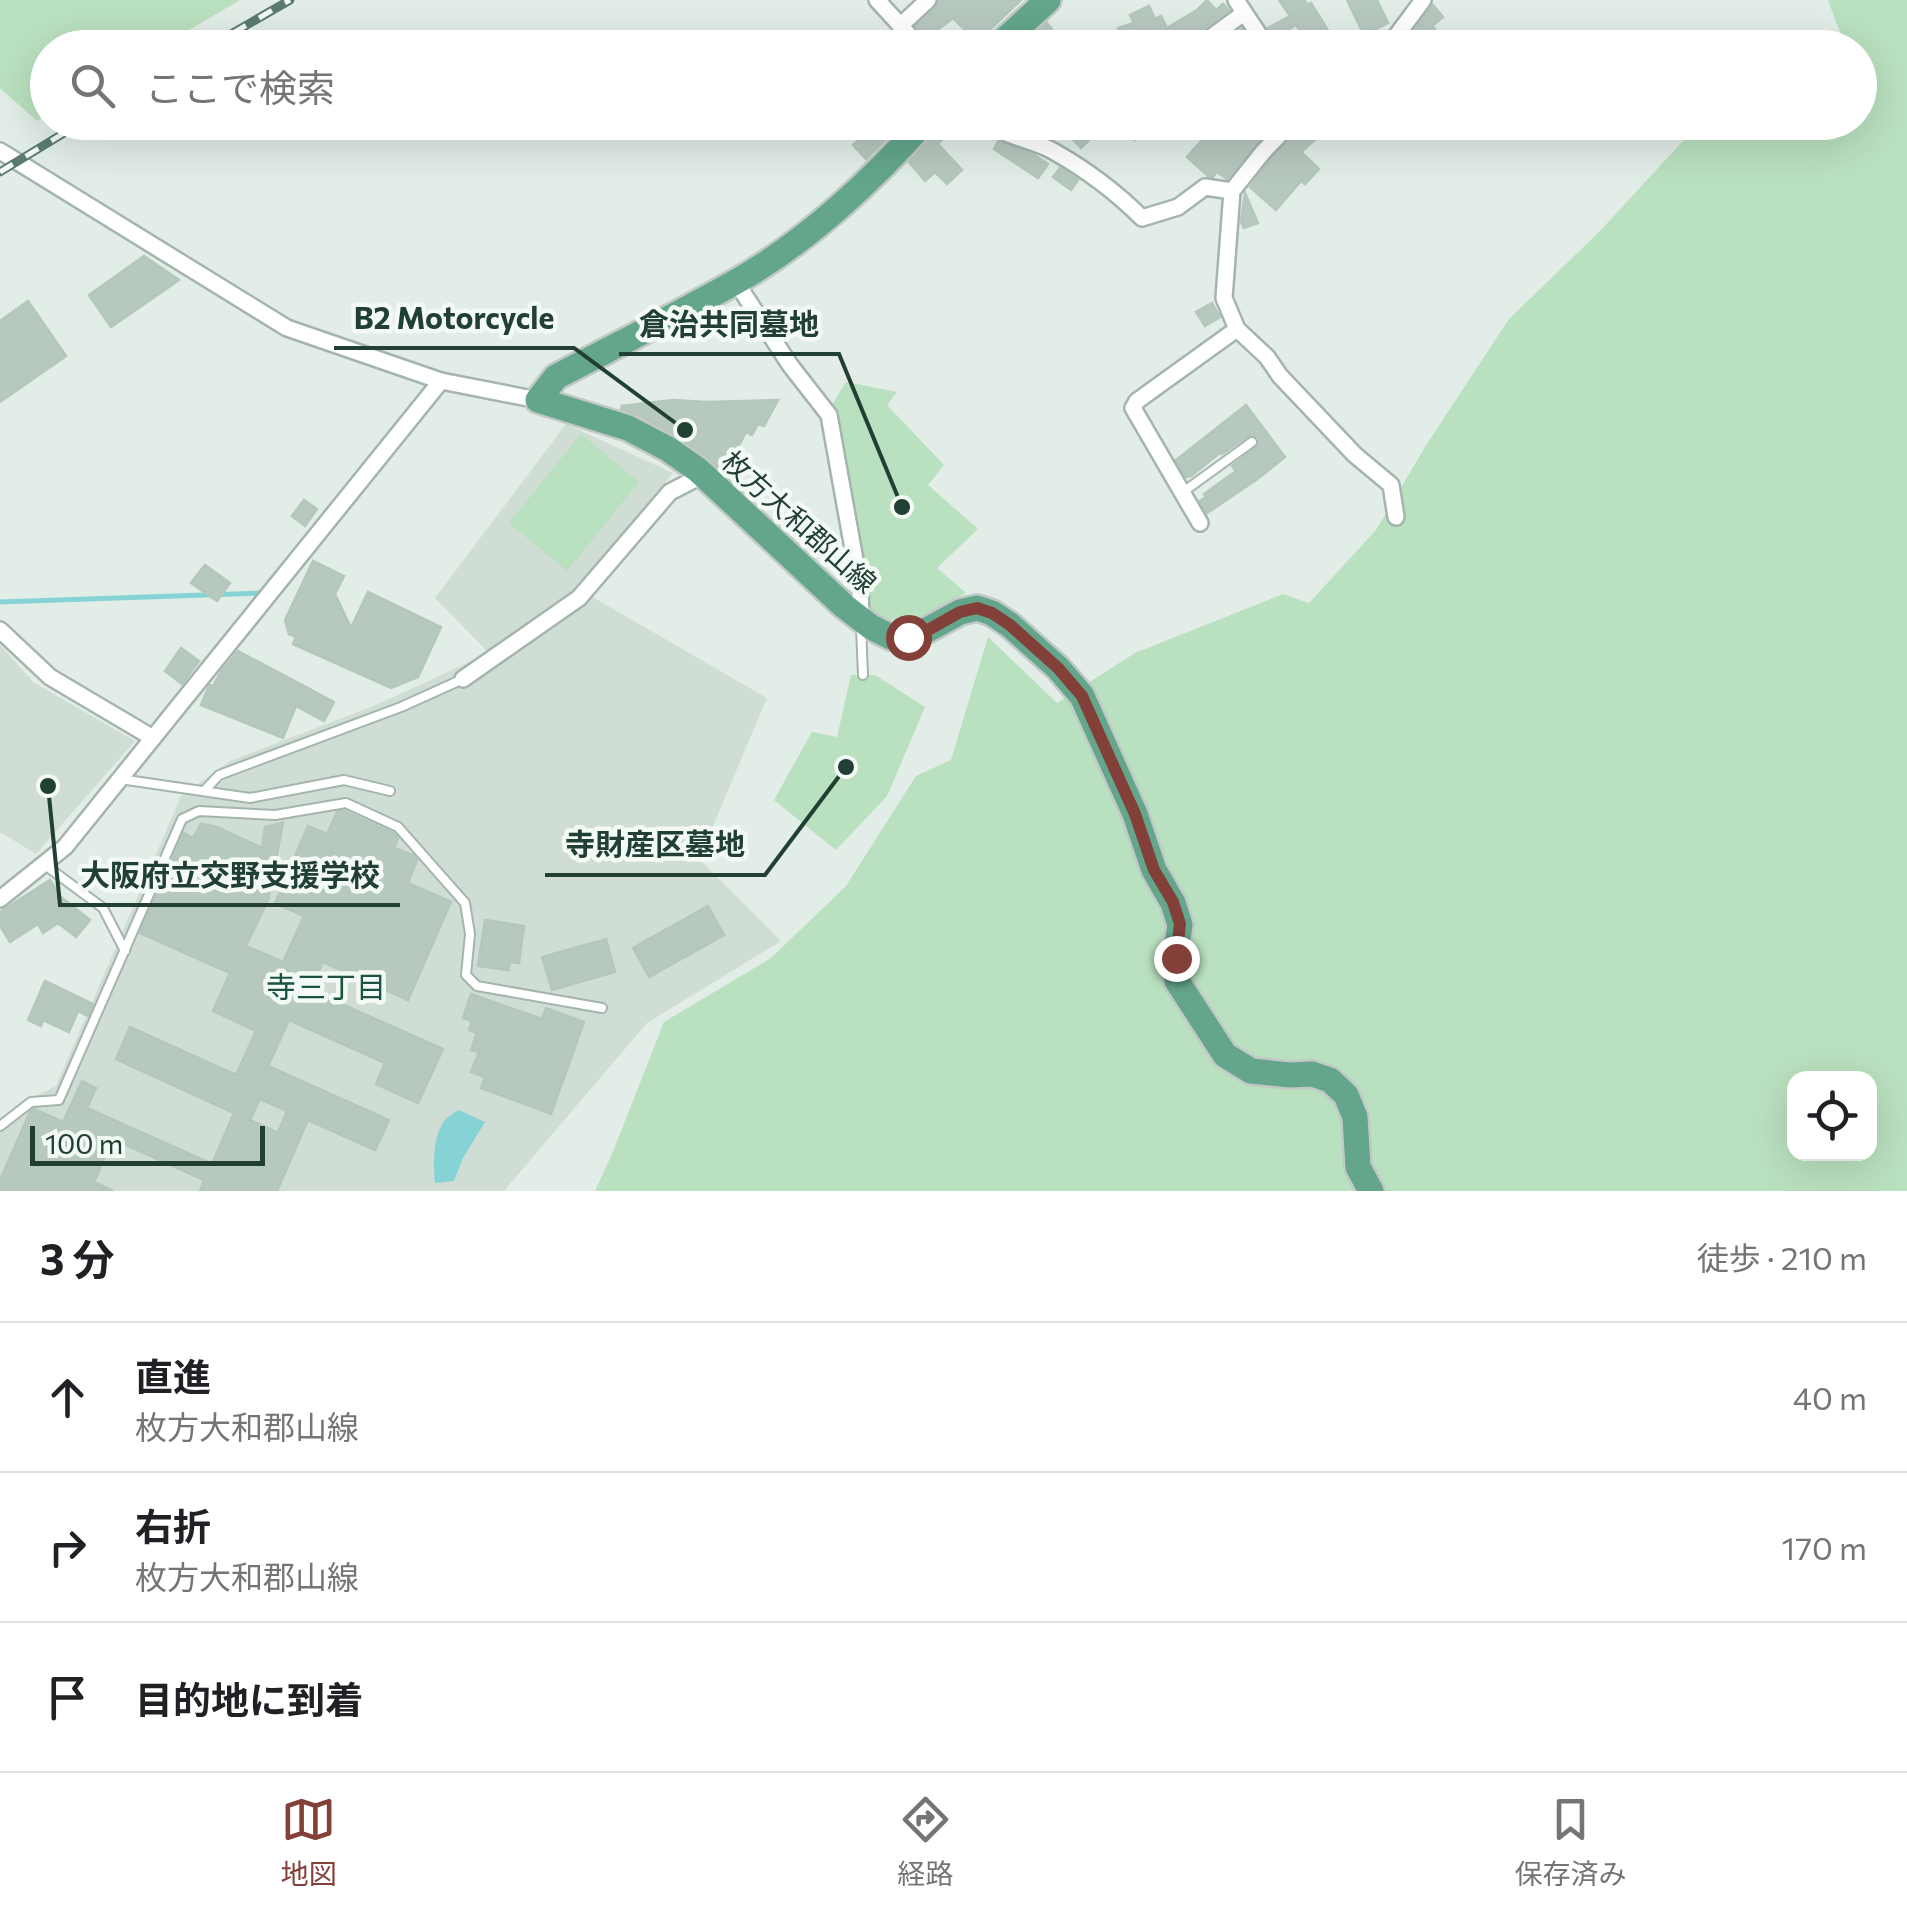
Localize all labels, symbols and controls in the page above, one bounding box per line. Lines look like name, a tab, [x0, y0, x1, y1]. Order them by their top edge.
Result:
search box	[30, 30, 1877, 140]
icon: search	[65, 58, 120, 113]
text: ここで検索	[145, 63, 335, 110]
callout: B2 Motorcycle	[334, 288, 574, 348]
callout: 倉治共同墓地	[619, 294, 839, 354]
text: B2 Motorcycle	[354, 298, 554, 335]
text: 倉治共同墓地	[639, 304, 819, 341]
street label: 枚方大和郡山線	[715, 443, 884, 599]
route start	[886, 615, 932, 661]
callout: 寺財産区墓地	[545, 815, 765, 875]
text: 寺財産区墓地	[565, 824, 745, 861]
callout: 大阪府立交野支援学校	[60, 845, 400, 905]
text: 大阪府立交野支援学校	[80, 855, 380, 892]
route end	[1154, 936, 1200, 982]
district label: 寺三丁目	[266, 967, 386, 1004]
map controls	[1787, 1071, 1877, 1161]
button: locate	[1787, 1071, 1877, 1161]
scale bar	[30, 1121, 265, 1166]
text: 100 m	[45, 1126, 123, 1160]
text: 3 分	[40, 1232, 115, 1284]
text: 徒歩 · 210 m	[1697, 1237, 1867, 1277]
text: 直進	[135, 1352, 211, 1399]
icon: ahead	[40, 1370, 95, 1425]
text: 40 m	[1793, 1377, 1867, 1417]
text: 枚方大和郡山線	[135, 1406, 359, 1446]
text: 右折	[135, 1502, 211, 1549]
icon: right	[40, 1520, 95, 1575]
text: 170 m	[1782, 1527, 1867, 1567]
text: 枚方大和郡山線	[135, 1556, 359, 1596]
icon: arrive	[40, 1670, 95, 1725]
text: 目的地に到着	[135, 1675, 363, 1722]
tab: 地図	[280, 1792, 337, 1892]
tab: 経路	[897, 1792, 954, 1892]
tab: 保存済み	[1514, 1792, 1627, 1892]

